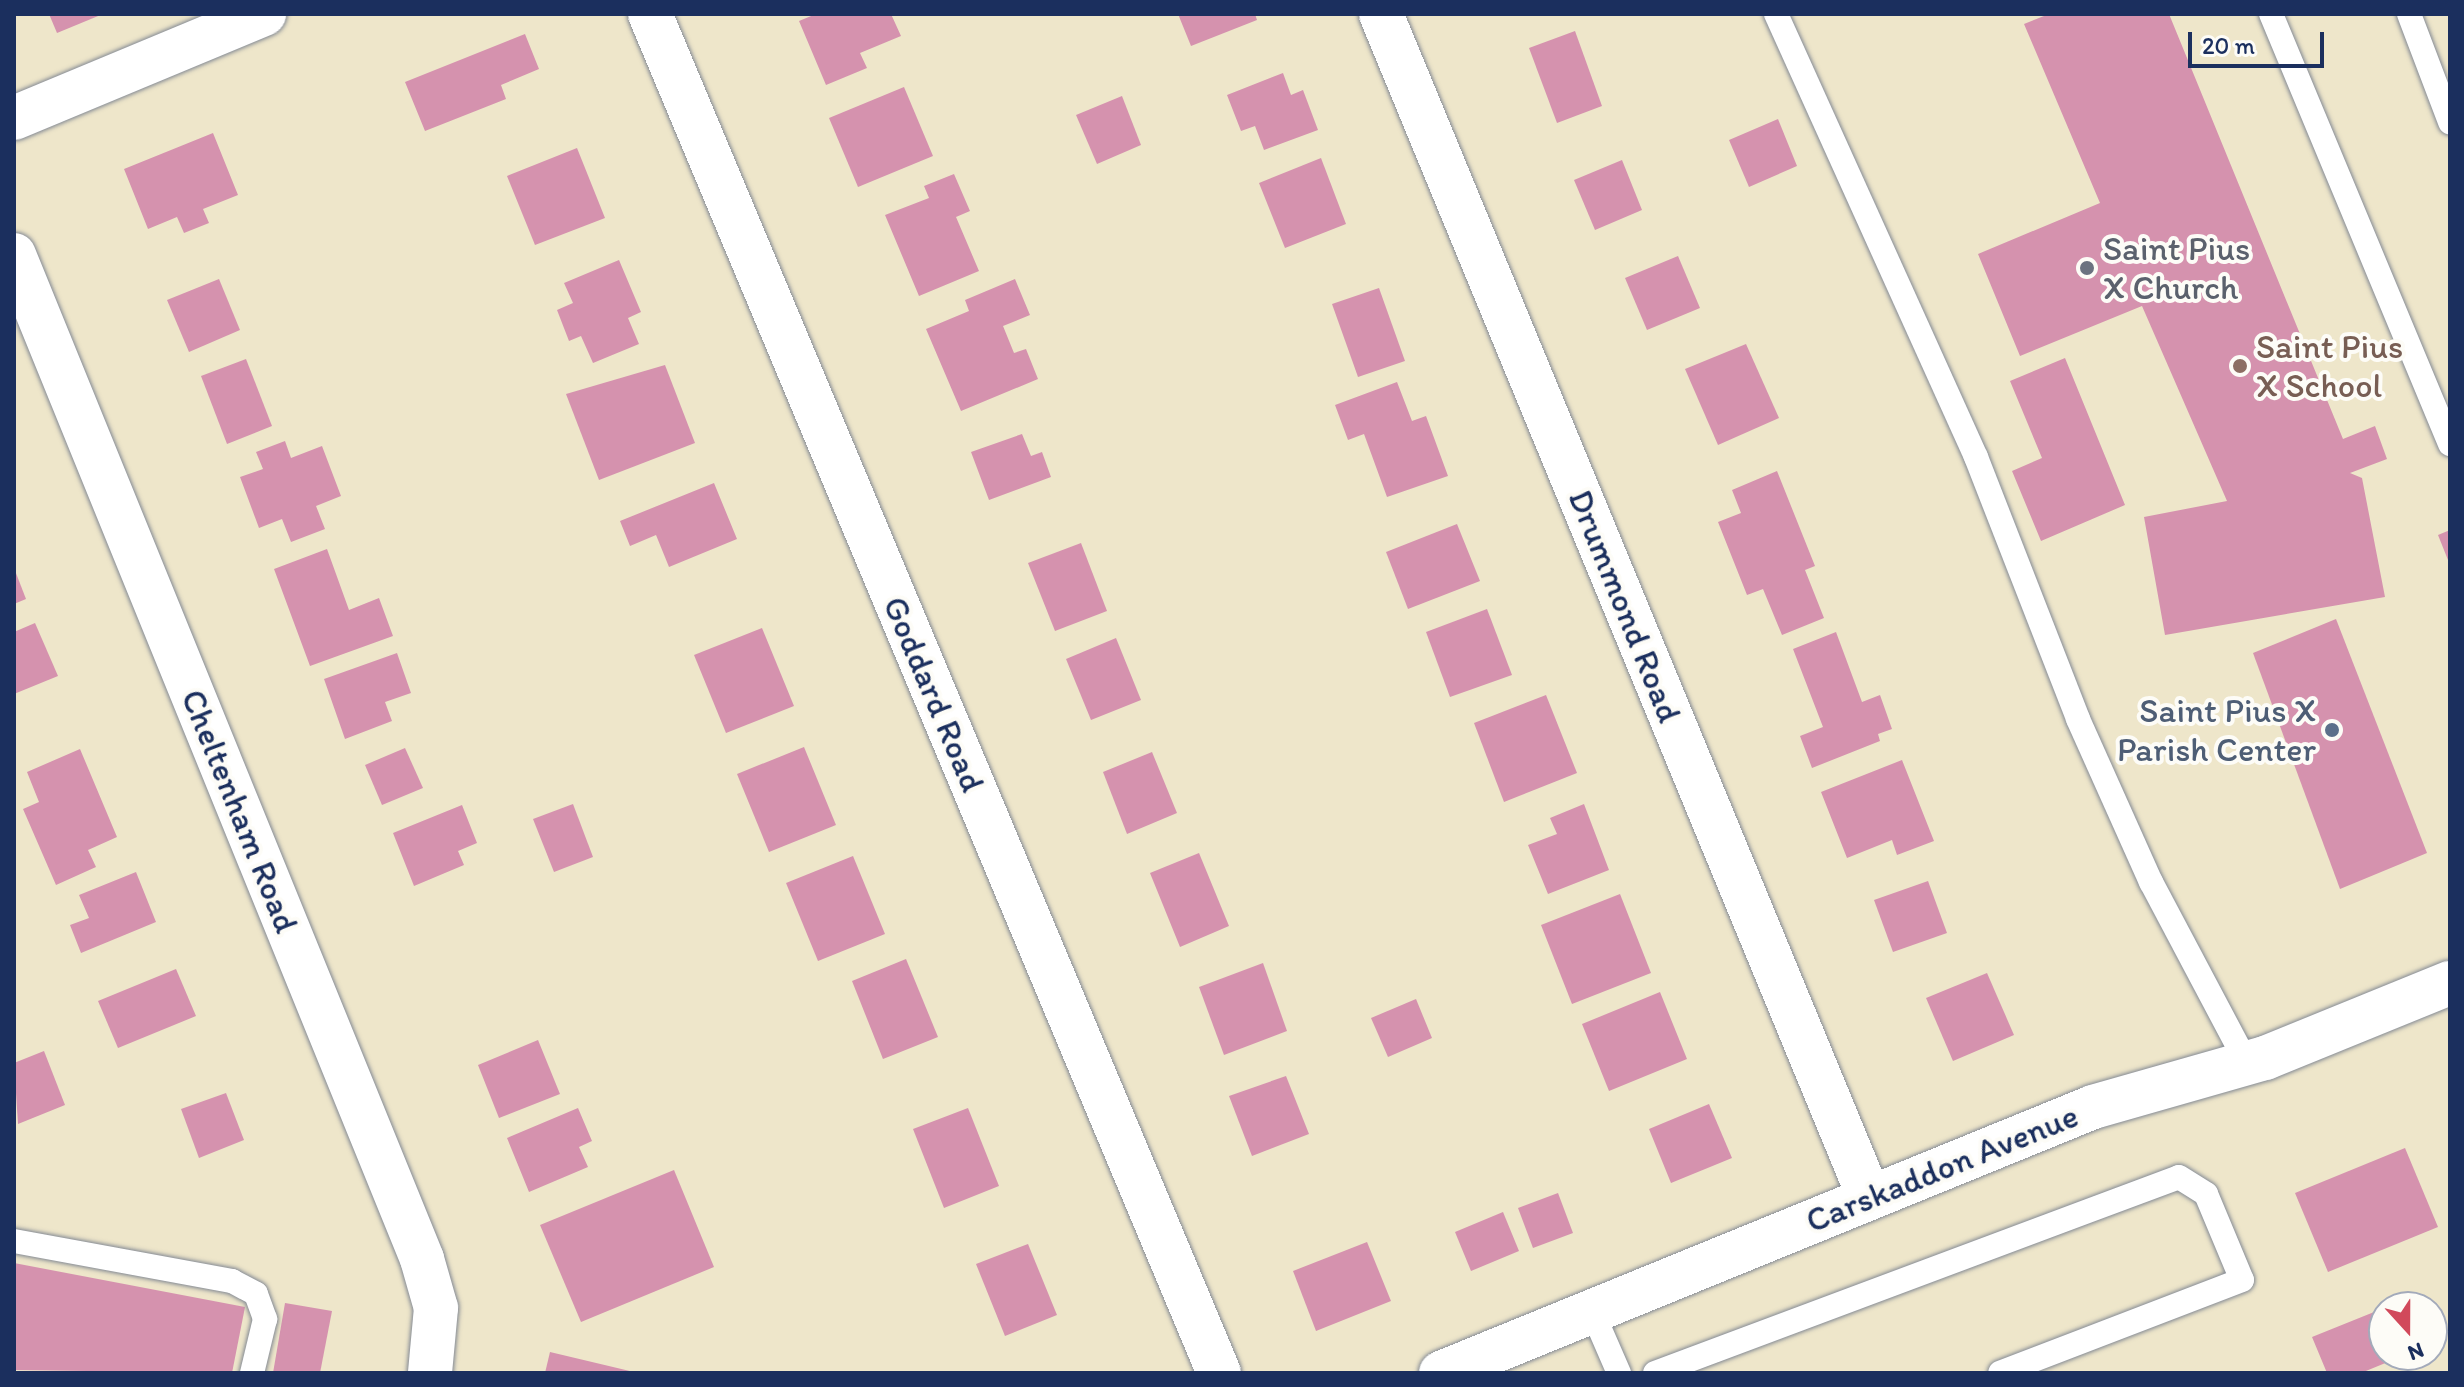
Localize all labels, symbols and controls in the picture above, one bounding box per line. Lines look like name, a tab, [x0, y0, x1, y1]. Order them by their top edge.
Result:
scale bar	[2192, 16, 2328, 66]
text: 20 m	[2202, 31, 2255, 60]
place label: Saint Pius X Church	[2103, 228, 2250, 308]
marker: Saint Pius X Church	[2078, 259, 2096, 277]
place label: Saint Pius X School	[2256, 326, 2403, 406]
marker: Saint Pius X School	[2231, 357, 2249, 375]
street label: Drummond Road	[1560, 484, 1690, 728]
street label: Goddard Road	[875, 590, 993, 798]
street label: Cheltenham Road	[173, 683, 307, 939]
place label: Saint Pius X Parish Center	[2117, 690, 2316, 770]
marker: Saint Pius X Parish Center	[2323, 721, 2341, 739]
street label: Carskaddon Avenue	[1800, 1095, 2084, 1241]
north arrow	[2368, 1291, 2448, 1371]
text: N	[2404, 1337, 2428, 1367]

